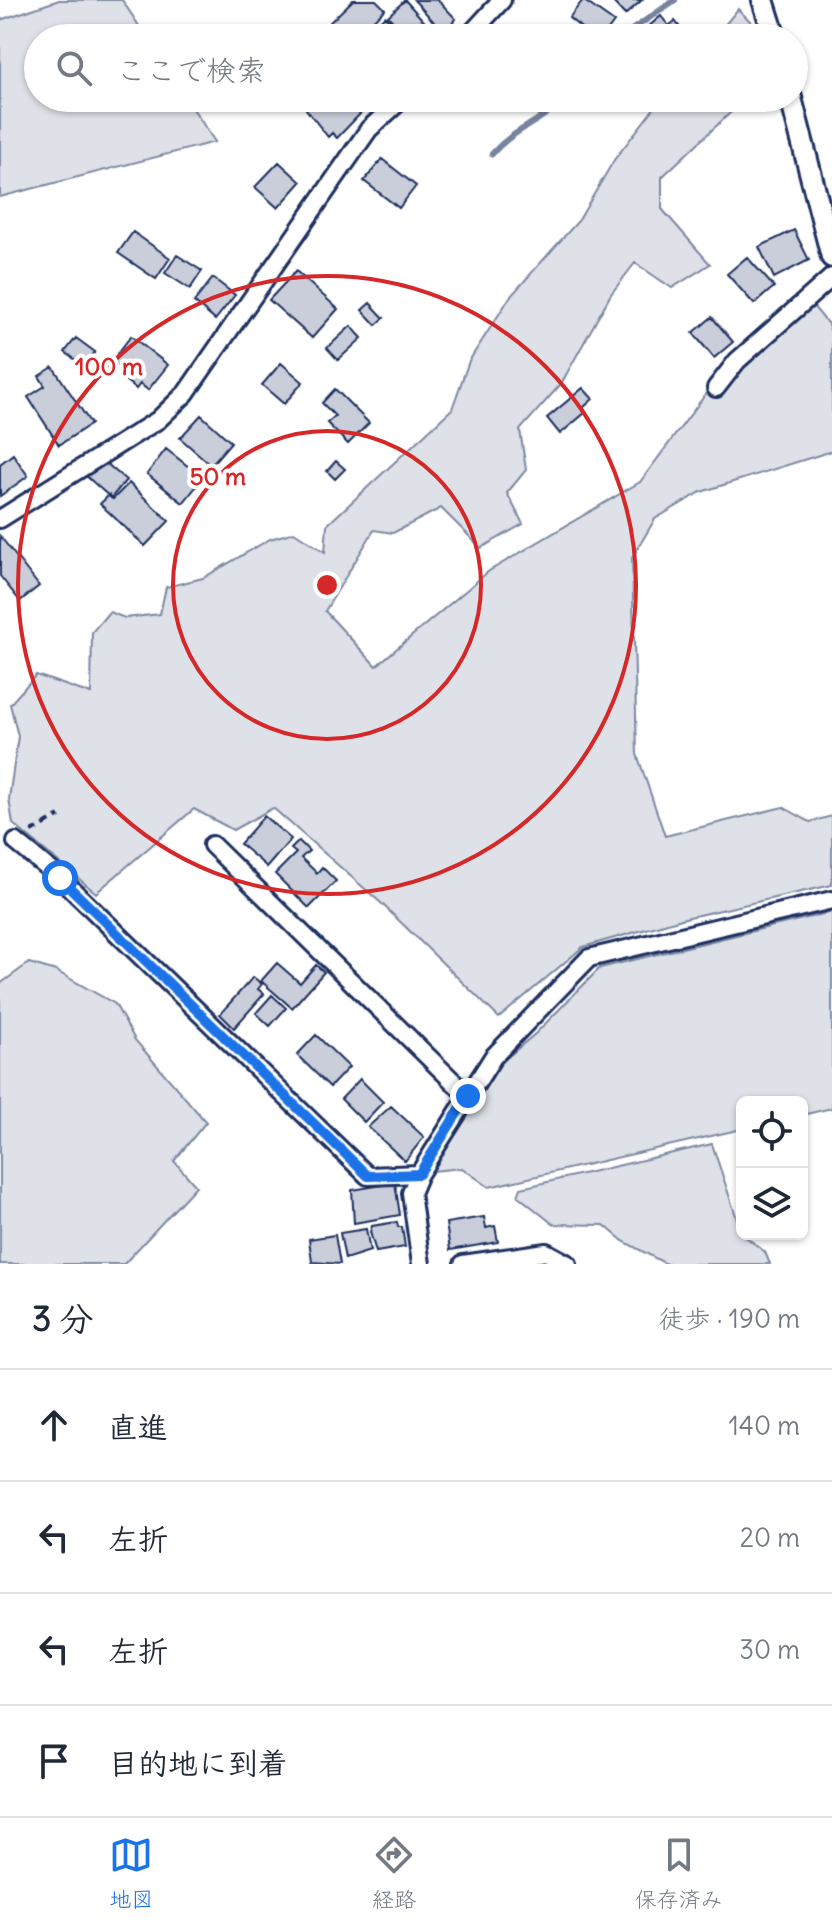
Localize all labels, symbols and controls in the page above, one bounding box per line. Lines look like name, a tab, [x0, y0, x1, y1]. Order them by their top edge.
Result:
search box	[24, 24, 808, 112]
icon: search	[52, 46, 96, 90]
text: ここで検索	[116, 51, 266, 89]
text: 100 m	[75, 351, 143, 381]
text: 50 m	[190, 461, 246, 491]
centre of rings	[313, 571, 341, 599]
route start	[42, 860, 78, 896]
route end	[450, 1078, 486, 1114]
map controls	[736, 1096, 808, 1240]
button: locate	[736, 1096, 808, 1168]
button: layers	[736, 1168, 808, 1240]
text: 3 分	[32, 1297, 93, 1340]
text: 徒歩 · 190 m	[658, 1302, 800, 1335]
icon: ahead	[32, 1403, 76, 1447]
text: 直進	[108, 1408, 168, 1446]
text: 140 m	[729, 1409, 800, 1442]
icon: left	[32, 1515, 76, 1559]
text: 左折	[108, 1520, 168, 1558]
text: 20 m	[740, 1521, 800, 1554]
icon: left	[32, 1627, 76, 1671]
text: 左折	[108, 1632, 168, 1670]
text: 30 m	[739, 1633, 800, 1666]
icon: arrive	[32, 1739, 76, 1783]
text: 目的地に到着	[108, 1744, 288, 1782]
tab: 地図	[109, 1833, 153, 1913]
tab: 経路	[372, 1833, 416, 1913]
tab: 保存済み	[635, 1833, 723, 1913]

